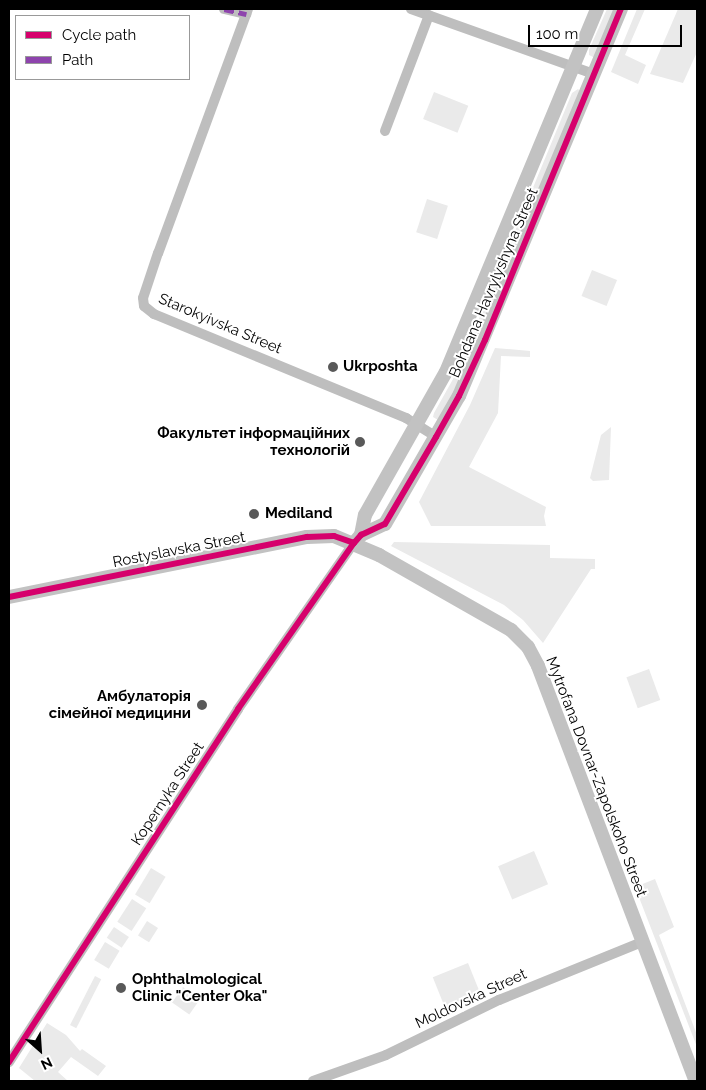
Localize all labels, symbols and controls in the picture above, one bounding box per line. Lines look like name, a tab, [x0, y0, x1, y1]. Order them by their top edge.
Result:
legend	[15, 15, 190, 80]
scale bar	[531, 15, 685, 47]
text: 100 m	[536, 25, 578, 43]
text: Cycle path	[62, 26, 136, 44]
text: Path	[62, 51, 93, 69]
street label: Bohdana Havrylyshyna Street	[446, 185, 542, 381]
street label: Starokyivska Street	[156, 290, 284, 358]
place label: Ukrposhta	[343, 358, 418, 376]
marker: Ukrposhta	[327, 361, 339, 373]
place label: Факультет інформаційних технологій	[157, 424, 350, 459]
marker: Факультет інформаційних технологій	[354, 436, 366, 448]
place label: Mediland	[265, 505, 332, 523]
marker: Mediland	[247, 507, 261, 521]
street label: Rostyslavska Street	[111, 528, 247, 572]
street label: Mytrofana Dovnar-Zapolskoho Street	[542, 654, 650, 900]
place label: Амбулаторія сімейної медицини	[49, 687, 191, 722]
marker: Амбулаторія сімейної медицини	[195, 698, 209, 712]
street label: Kopernyka Street	[128, 739, 208, 849]
street label: Moldovska Street	[413, 965, 529, 1033]
place label: Ophthalmological Clinic "Center Oka"	[132, 970, 268, 1005]
marker: Ophthalmological Clinic "Center Oka"	[114, 981, 128, 995]
north arrow	[15, 1025, 65, 1075]
text: N	[38, 1054, 55, 1073]

